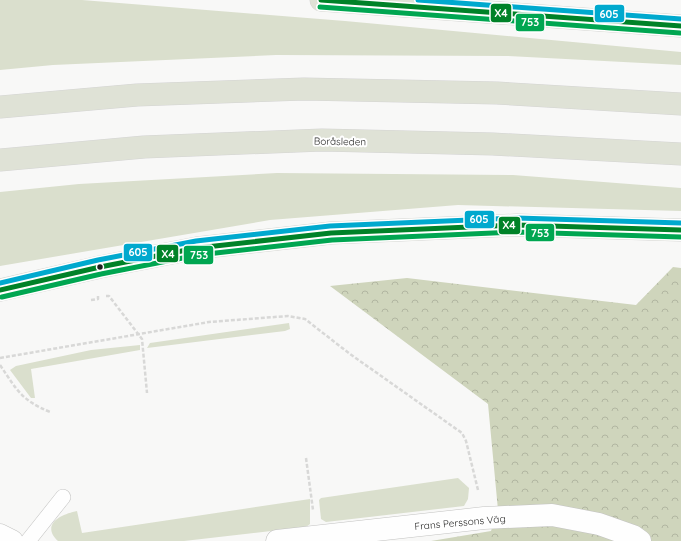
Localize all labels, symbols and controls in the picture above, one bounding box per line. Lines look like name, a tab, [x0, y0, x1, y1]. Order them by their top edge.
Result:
line badge: X4	[490, 3, 512, 23]
line badge: 605	[594, 4, 625, 23]
text: X4	[494, 6, 508, 20]
text: 605	[599, 7, 619, 21]
line badge: 753	[515, 13, 545, 32]
text: 753	[521, 15, 539, 29]
street label: Boråsleden	[314, 135, 366, 148]
line badge: 605	[464, 210, 495, 229]
text: 605	[469, 212, 489, 226]
line badge: X4	[498, 216, 521, 235]
text: X4	[502, 218, 516, 232]
line badge: 753	[525, 223, 555, 242]
text: 753	[531, 226, 549, 240]
line badge: 605	[123, 243, 153, 262]
line badge: X4	[156, 244, 179, 263]
text: 605	[128, 245, 148, 259]
line badge: 753	[183, 245, 214, 265]
text: X4	[161, 247, 175, 261]
text: 753	[190, 248, 208, 262]
unlabelled marker	[95, 262, 105, 272]
street label: Frans Perssons Väg	[414, 512, 506, 533]

